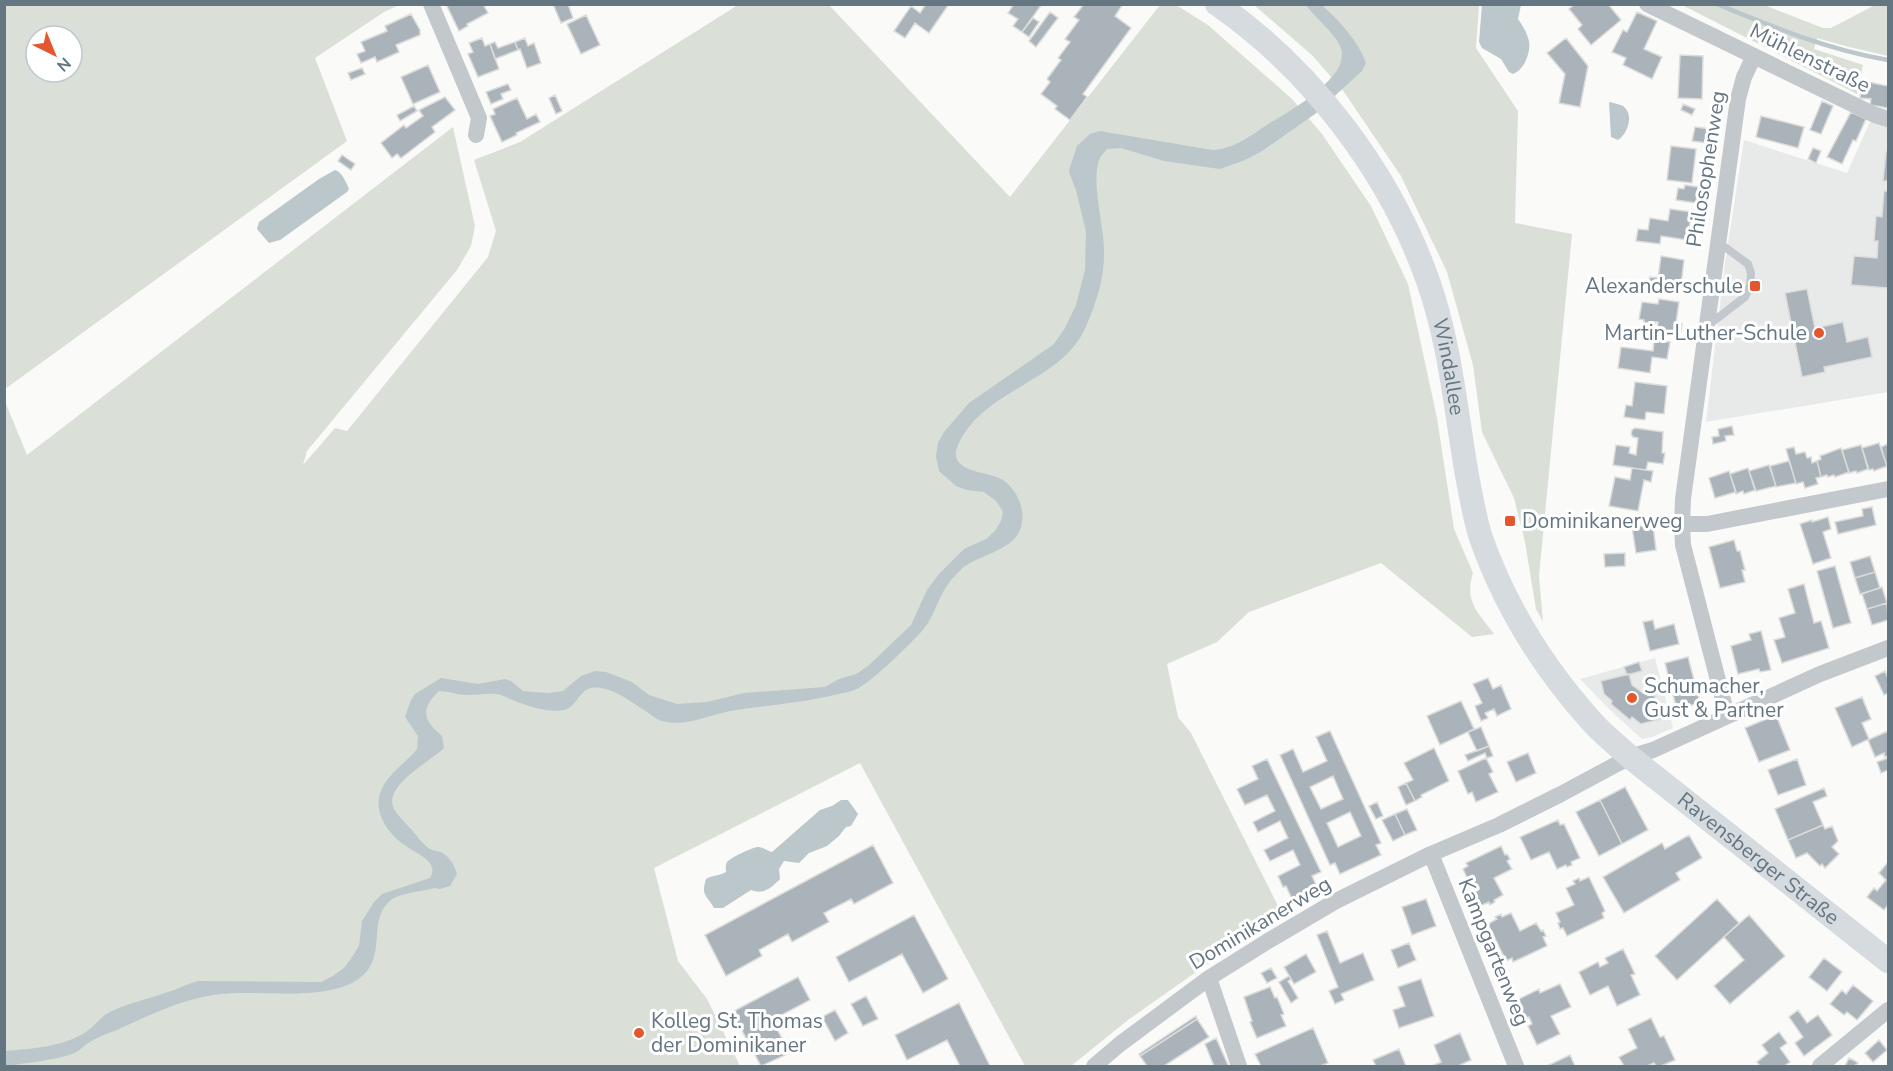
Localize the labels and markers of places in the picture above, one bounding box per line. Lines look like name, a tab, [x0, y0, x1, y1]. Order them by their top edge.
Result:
place label: Alexanderschule	[1585, 272, 1743, 300]
marker: Alexanderschule	[1748, 279, 1762, 293]
place label: Martin-Luther-Schule	[1604, 319, 1807, 347]
marker: Martin-Luther-Schule	[1812, 326, 1826, 340]
place label: Dominikanerweg	[1522, 507, 1683, 535]
marker: Dominikanerweg	[1503, 514, 1517, 528]
place label: Schumacher, Gust & Partner	[1644, 672, 1784, 724]
marker: Schumacher, Gust & Partner	[1625, 691, 1639, 705]
place label: Kolleg St. Thomas der Dominikaner	[651, 1007, 823, 1059]
marker: Kolleg St. Thomas der Dominikaner	[632, 1026, 646, 1040]

